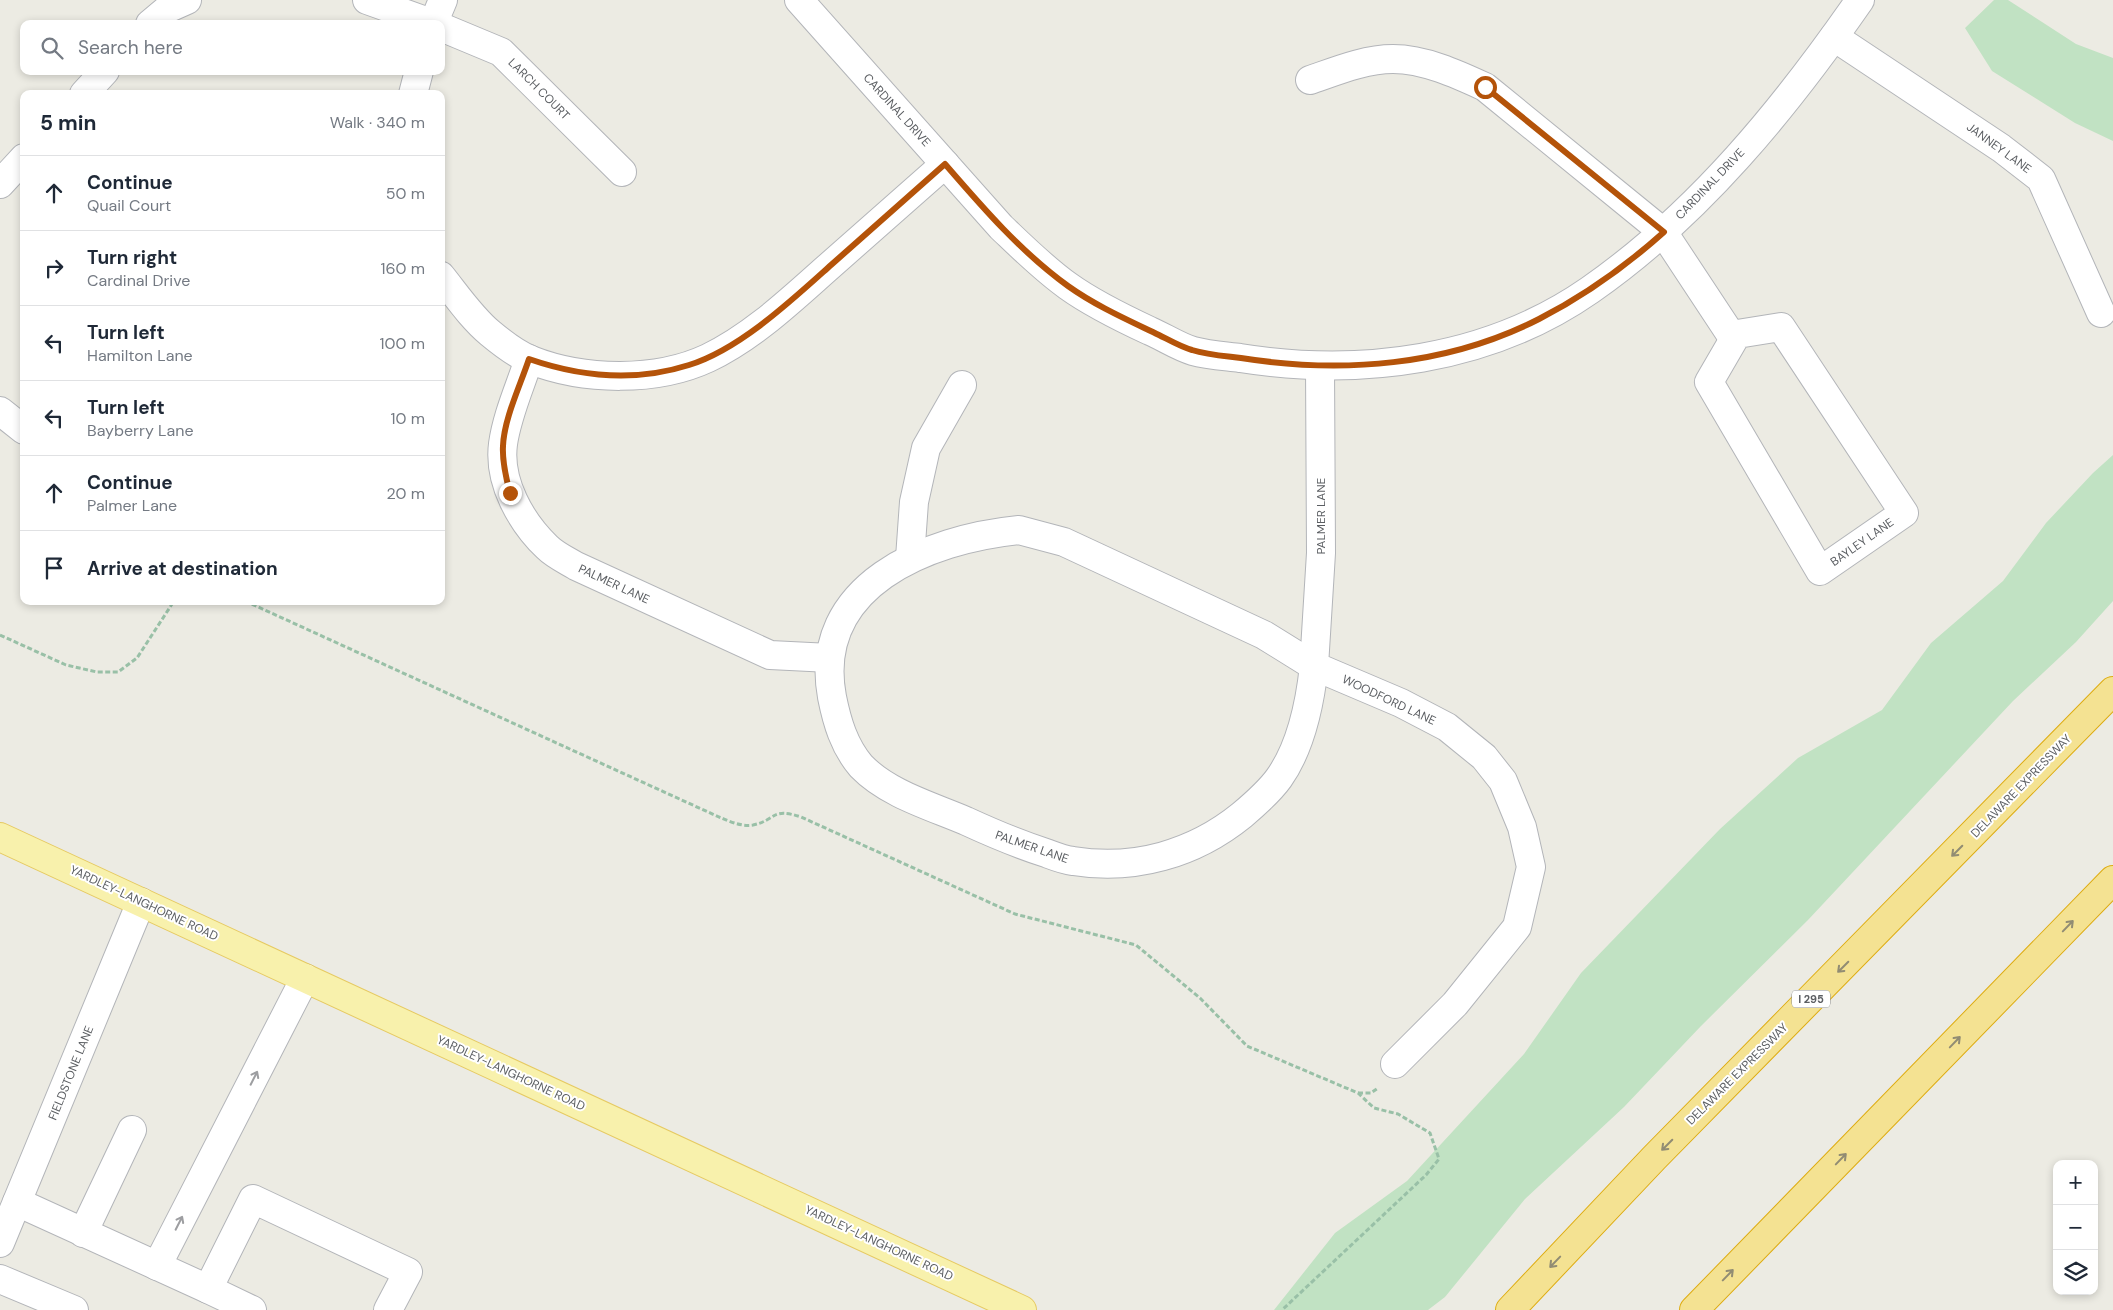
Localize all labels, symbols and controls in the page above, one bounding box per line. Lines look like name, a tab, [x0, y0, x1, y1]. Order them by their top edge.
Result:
search box	[20, 20, 445, 75]
icon: search	[38, 34, 66, 62]
text: Search here	[78, 35, 183, 60]
street label: LARCH COURT	[505, 55, 573, 123]
street label: CARDINAL DRIVE	[860, 70, 934, 150]
route start	[1474, 76, 1497, 99]
text: 5 min	[40, 109, 96, 137]
text: Walk · 340 m	[330, 112, 425, 133]
street label: JANNEY LANE	[1963, 119, 2035, 177]
street label: CARDINAL DRIVE	[1672, 145, 1748, 223]
text: Continue	[87, 170, 173, 195]
icon: ahead	[40, 179, 68, 207]
text: 50 m	[386, 183, 425, 204]
text: Quail Court	[87, 195, 171, 216]
text: Turn right	[87, 245, 177, 270]
icon: right	[40, 254, 68, 282]
text: 160 m	[381, 258, 425, 279]
text: Cardinal Drive	[87, 270, 190, 291]
text: Turn left	[87, 320, 165, 345]
icon: left	[40, 329, 68, 357]
text: 100 m	[380, 333, 425, 354]
text: Hamilton Lane	[87, 345, 193, 366]
text: Turn left	[87, 395, 165, 420]
icon: left	[40, 404, 68, 432]
text: 10 m	[391, 408, 425, 429]
text: Bayberry Lane	[87, 420, 194, 441]
text: Continue	[87, 470, 173, 495]
street label: PALMER LANE	[1313, 477, 1329, 554]
icon: ahead	[40, 479, 68, 507]
route end	[499, 482, 522, 505]
text: 20 m	[386, 483, 425, 504]
text: Palmer Lane	[87, 495, 177, 516]
street label: BAYLEY LANE	[1827, 514, 1897, 570]
icon: arrive	[40, 554, 68, 582]
text: Arrive at destination	[87, 556, 278, 581]
street label: PALMER LANE	[576, 561, 652, 608]
street label: WOODFORD LANE	[1339, 671, 1439, 729]
street label: DELAWARE EXPRESSWAY	[1967, 731, 2075, 841]
street label: PALMER LANE	[993, 827, 1071, 867]
one-way arrow	[1951, 845, 1963, 857]
street label: YARDLEY-LANGHORNE ROAD	[67, 862, 221, 944]
one-way arrow	[2062, 920, 2074, 932]
one-way arrow	[1837, 960, 1849, 973]
road number: I 295	[1792, 991, 1830, 1008]
street label: DELAWARE EXPRESSWAY	[1683, 1020, 1791, 1128]
street label: FIELDSTONE LANE	[45, 1023, 97, 1123]
street label: YARDLEY-LANGHORNE ROAD	[434, 1032, 588, 1114]
one-way arrow	[1949, 1036, 1961, 1049]
one-way arrow	[250, 1071, 259, 1086]
one-way arrow	[1661, 1139, 1674, 1151]
one-way arrow	[1835, 1153, 1848, 1165]
map controls	[2053, 1160, 2098, 1295]
button: +	[2053, 1160, 2098, 1205]
street label: YARDLEY-LANGHORNE ROAD	[802, 1202, 956, 1284]
button: −	[2053, 1205, 2098, 1250]
one-way arrow	[174, 1215, 184, 1230]
button: layers	[2053, 1250, 2098, 1295]
one-way arrow	[1549, 1256, 1561, 1269]
one-way arrow	[1722, 1269, 1734, 1281]

